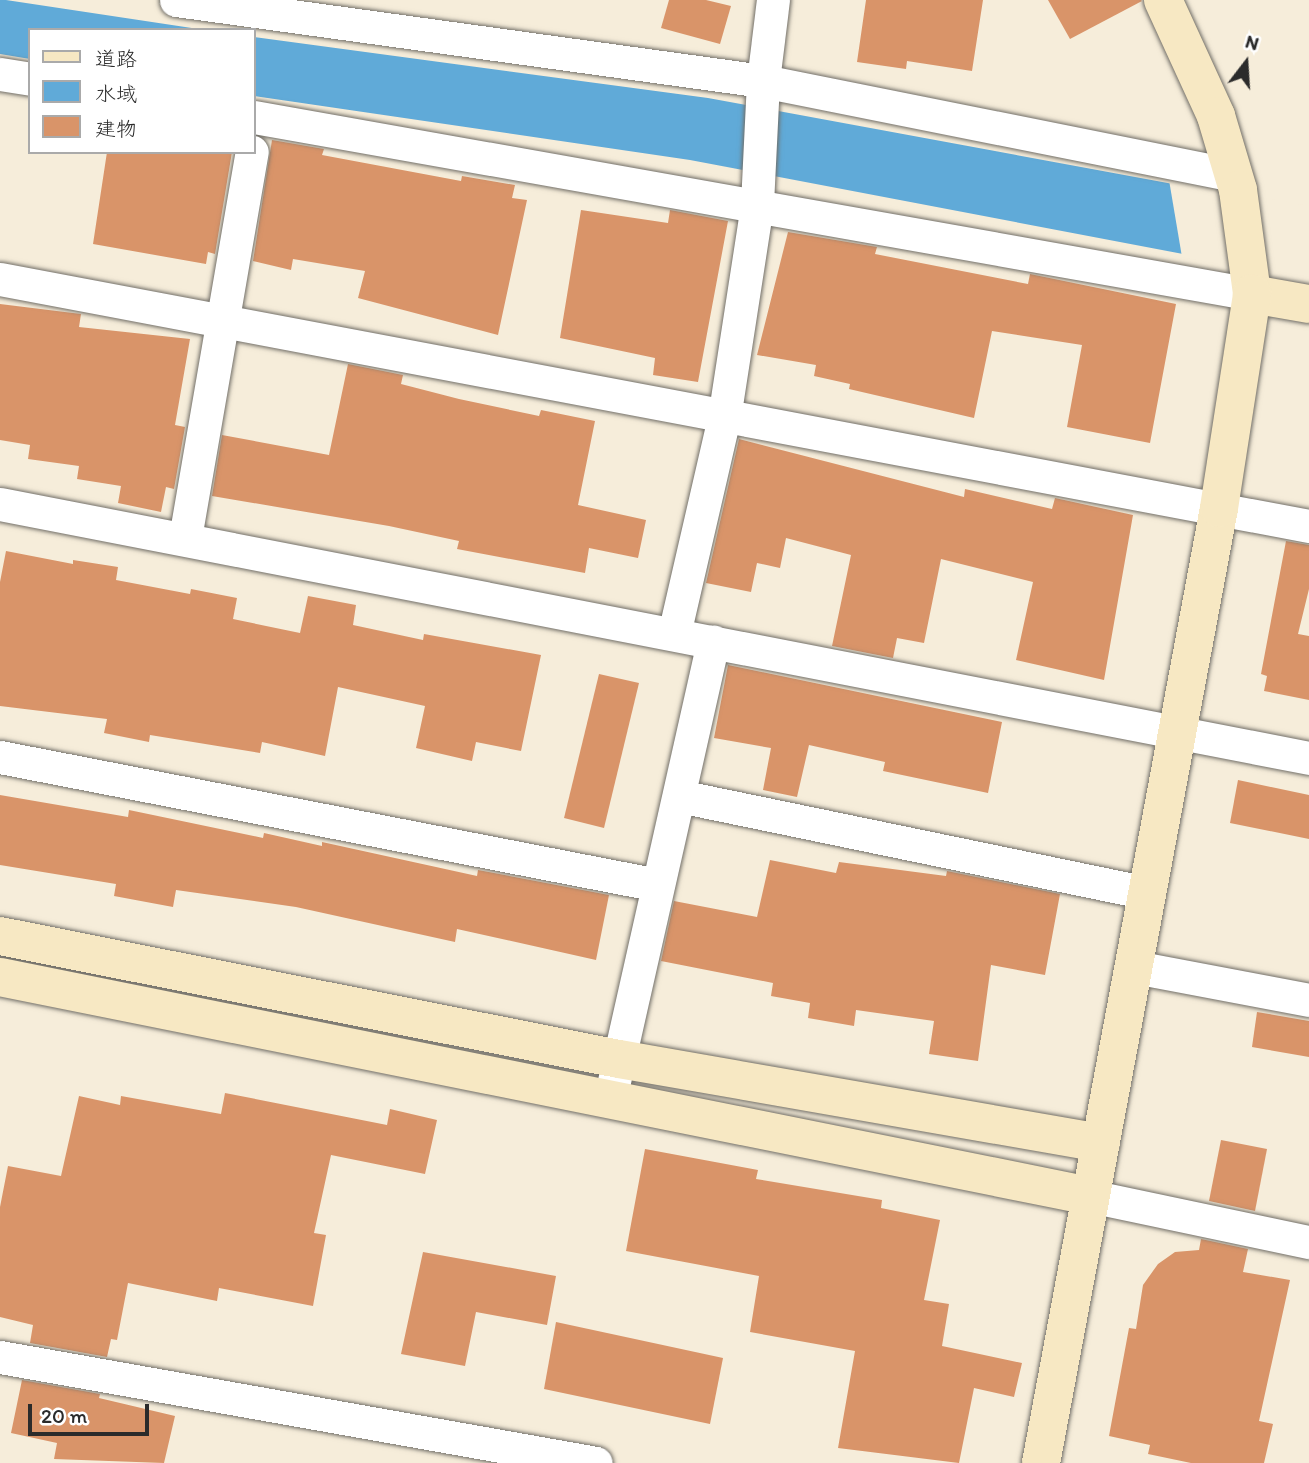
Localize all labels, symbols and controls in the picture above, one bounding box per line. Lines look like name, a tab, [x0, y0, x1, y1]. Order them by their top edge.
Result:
legend	[28, 28, 256, 154]
north arrow	[1211, 28, 1281, 98]
text: N	[1243, 30, 1262, 55]
text: 道路	[95, 46, 137, 71]
text: 水域	[95, 81, 137, 106]
text: 建物	[95, 116, 137, 141]
scale bar	[32, 1390, 152, 1434]
text: 20 m	[41, 1403, 87, 1428]

